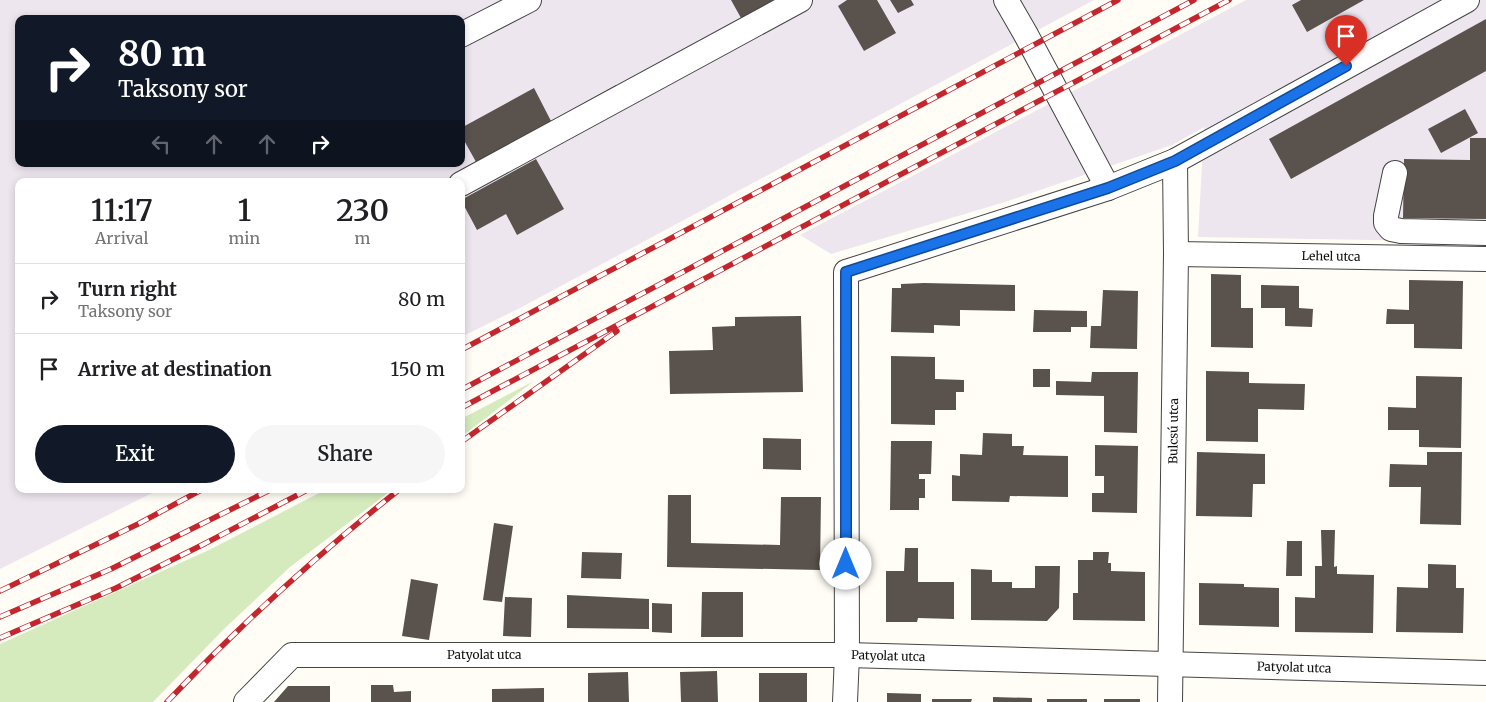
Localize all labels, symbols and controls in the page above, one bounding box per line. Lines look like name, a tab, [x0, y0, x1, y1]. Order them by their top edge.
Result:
pin	[1325, 15, 1367, 66]
icon: arrive	[1332, 22, 1360, 50]
text: 80 m	[118, 32, 206, 76]
icon: right	[35, 35, 100, 100]
text: Taksony sor	[118, 75, 248, 103]
icon: left	[147, 130, 175, 158]
icon: ahead	[200, 130, 228, 158]
icon: ahead	[253, 130, 281, 158]
icon: right	[306, 130, 334, 158]
text: 11:17	[91, 191, 153, 229]
text: 1	[237, 191, 251, 229]
text: 230	[336, 191, 389, 229]
text: Arrival	[95, 228, 148, 248]
text: min	[228, 228, 260, 248]
text: m	[355, 228, 370, 248]
street label: Lehel utca	[1301, 248, 1361, 264]
text: Turn right	[78, 277, 177, 301]
icon: right	[35, 285, 63, 313]
text: 80 m	[398, 287, 445, 311]
text: Taksony sor	[78, 301, 172, 321]
icon: arrive	[35, 355, 63, 383]
text: Arrive at destination	[78, 357, 272, 381]
text: 150 m	[391, 357, 445, 381]
street label: Bulcsú utca	[1165, 397, 1181, 464]
button: Exit	[35, 425, 235, 483]
button: Share	[245, 425, 445, 483]
position arrow	[819, 537, 871, 589]
street label: Patyolat utca	[447, 647, 522, 662]
street label: Patyolat utca	[851, 647, 926, 664]
street label: Patyolat utca	[1257, 659, 1332, 676]

